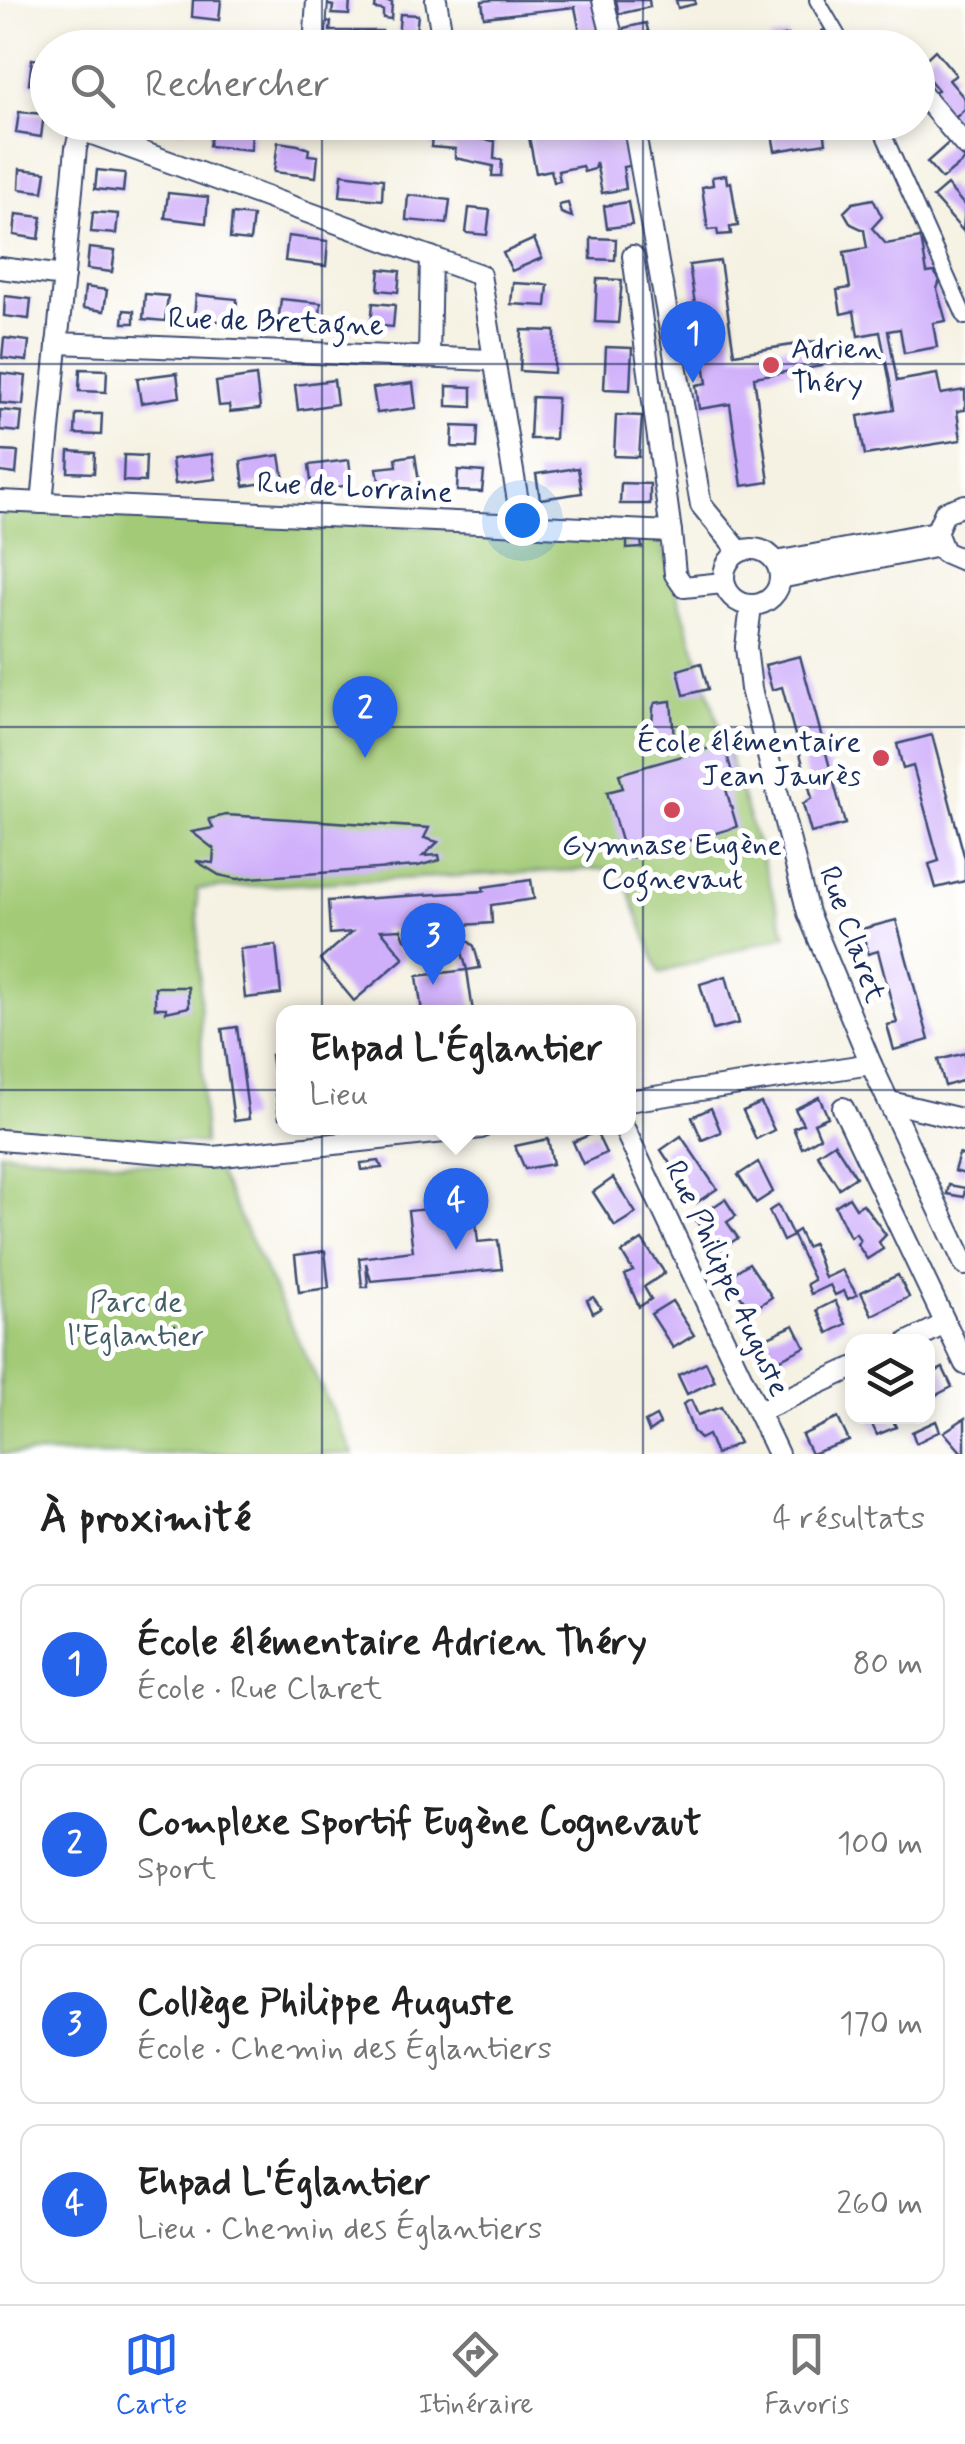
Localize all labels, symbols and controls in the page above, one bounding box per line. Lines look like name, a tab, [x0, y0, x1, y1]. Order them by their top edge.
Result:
search box	[30, 30, 935, 140]
icon: search	[65, 58, 120, 113]
text: Rechercher	[145, 61, 330, 110]
street label: Rue de Bretagne	[167, 299, 385, 349]
pin: 1	[660, 300, 726, 383]
place label: Adrien Théry	[791, 330, 882, 403]
marker: Adrien Théry	[760, 354, 782, 376]
street label: Rue de Lorraine	[256, 464, 454, 513]
your location	[497, 495, 548, 546]
pin: 2	[332, 676, 398, 758]
place label: École élémentaire Jean Jaurès	[637, 723, 861, 796]
marker: École élémentaire Jean Jaurès	[870, 747, 892, 769]
marker: Gymnase Eugène Cognevaut	[661, 799, 683, 821]
place label: Gymnase Eugène Cognevaut	[562, 826, 782, 902]
street label: Rue Claret	[809, 861, 894, 1009]
pin: 3	[400, 902, 466, 985]
popup	[276, 1005, 636, 1135]
text: Ehpad L'Églantier	[309, 1025, 603, 1074]
text: Lieu	[309, 1074, 368, 1116]
street label: Rue Philippe Auguste	[655, 1154, 798, 1403]
pin: 4	[424, 1168, 488, 1250]
park label: Parc de l'Eglantier	[68, 1283, 204, 1356]
map controls	[845, 1334, 935, 1424]
button: layers	[845, 1334, 935, 1424]
text: À proximité	[40, 1492, 251, 1547]
text: 4 résultats	[772, 1498, 925, 1540]
text: École élémentaire Adrien Théry	[137, 1619, 647, 1668]
text: 1	[67, 1643, 82, 1685]
text: 80 m	[853, 1643, 923, 1685]
text: École · Rue Claret	[137, 1668, 382, 1710]
text: Complexe Sportif Eugène Cognevaut	[137, 1799, 701, 1848]
text: 2	[67, 1823, 82, 1865]
text: 100 m	[837, 1823, 923, 1865]
text: Sport	[137, 1848, 216, 1890]
text: Collège Philippe Auguste	[137, 1979, 514, 2028]
text: 3	[67, 2003, 82, 2045]
text: 170 m	[839, 2003, 923, 2045]
text: École · Chemin des Églantiers	[137, 2028, 552, 2070]
text: Ehpad L'Églantier	[137, 2159, 430, 2208]
text: 4	[65, 2183, 84, 2225]
text: 260 m	[836, 2183, 923, 2225]
text: Lieu · Chemin des Églantiers	[137, 2208, 542, 2250]
tab: Carte	[116, 2327, 187, 2424]
tab: Itinéraire	[418, 2327, 533, 2424]
tab: Favoris	[764, 2327, 849, 2424]

